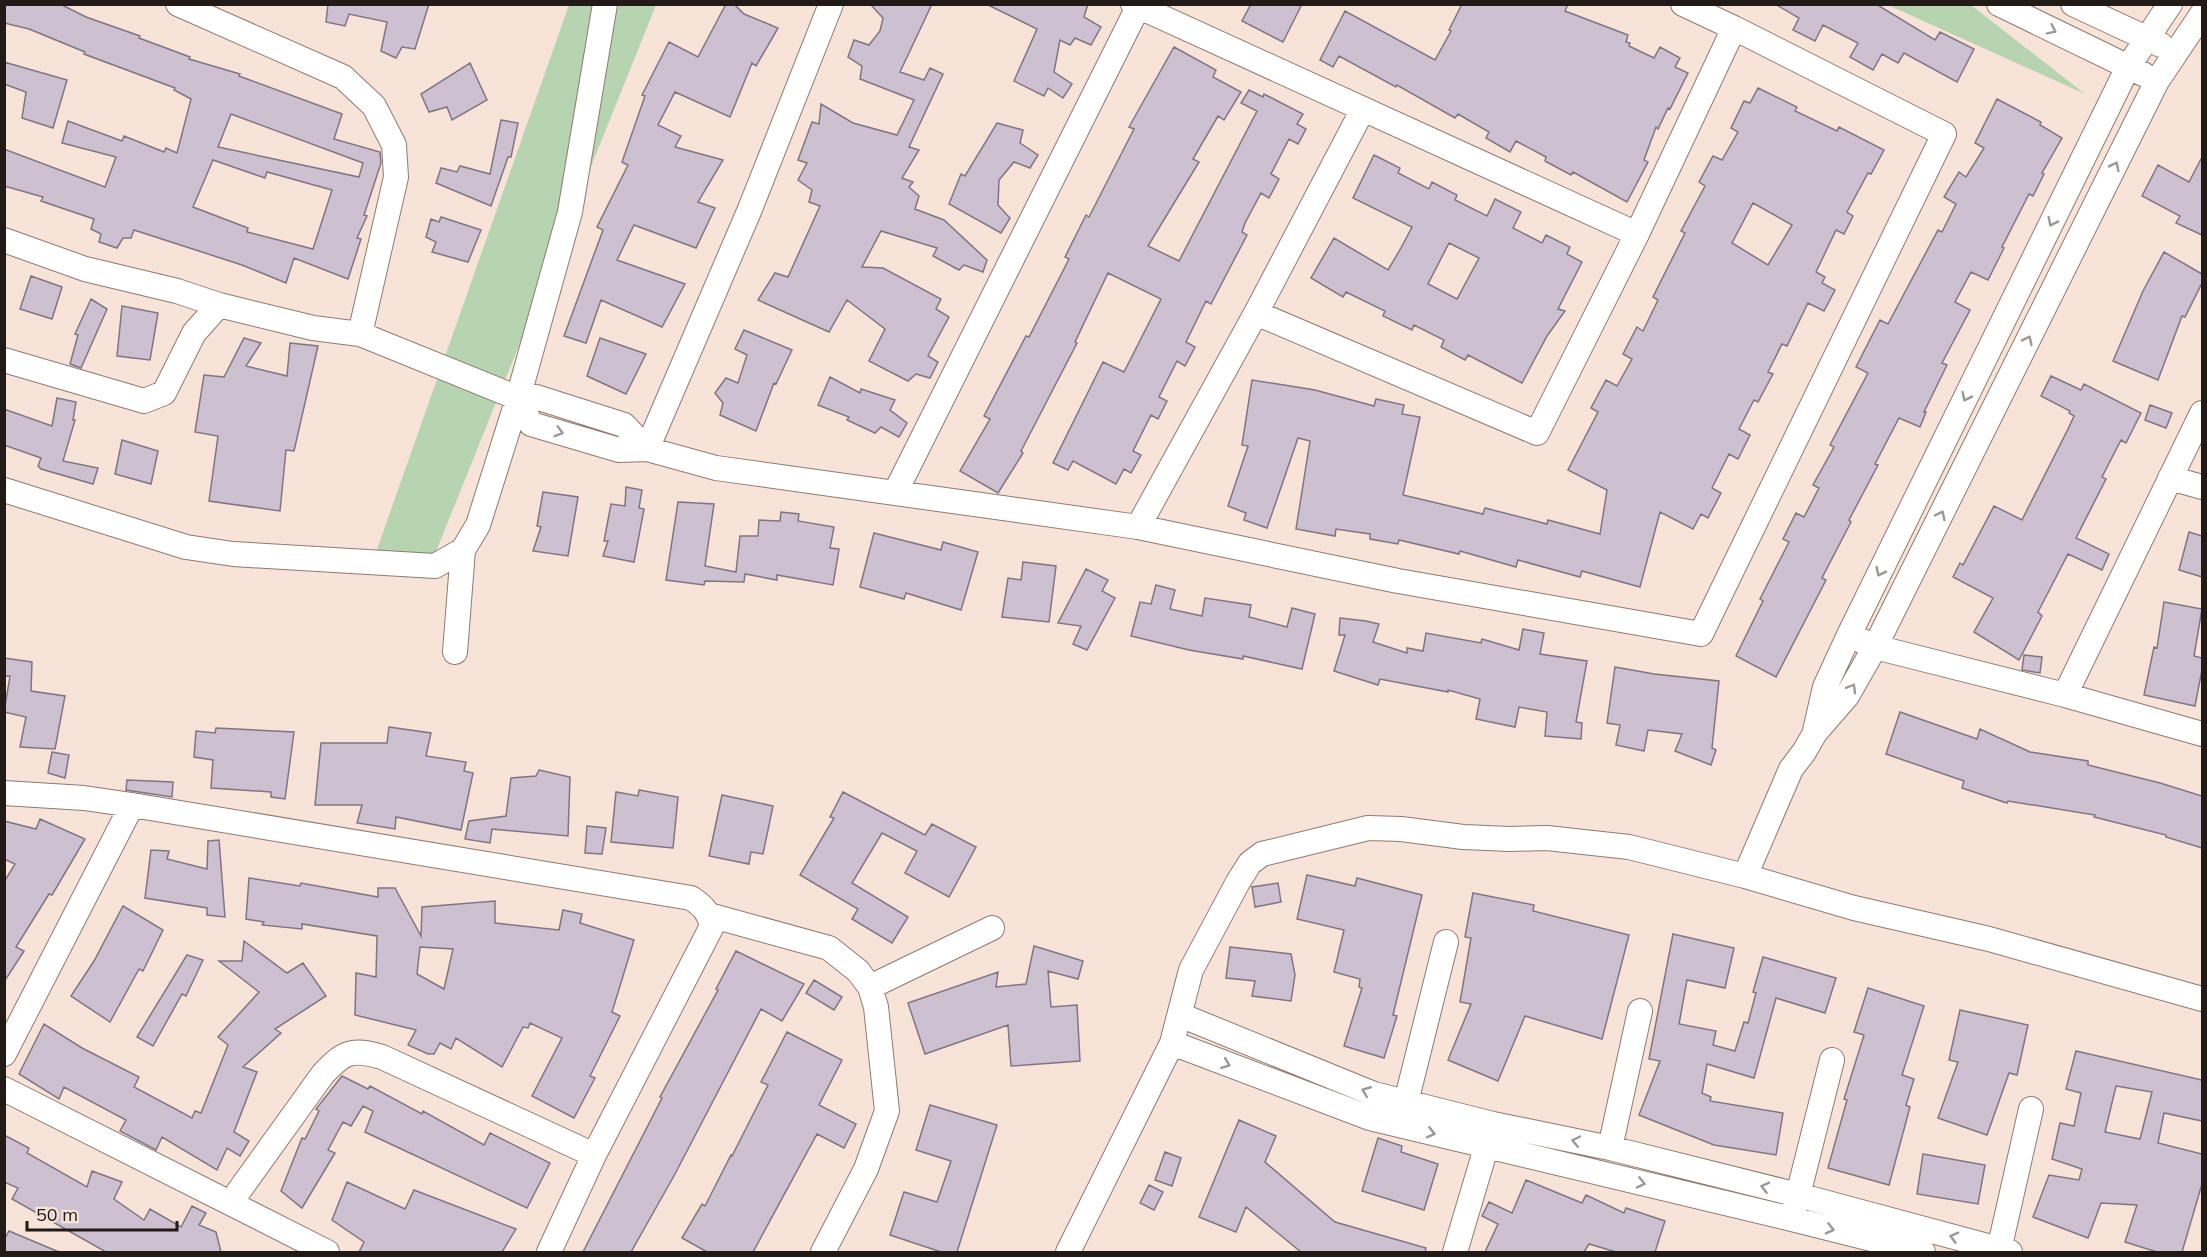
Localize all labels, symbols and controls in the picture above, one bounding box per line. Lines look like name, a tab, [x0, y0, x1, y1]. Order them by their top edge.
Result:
one-way arrow	[2045, 23, 2056, 34]
one-way arrow	[2108, 161, 2119, 172]
one-way arrow	[2047, 215, 2059, 226]
one-way arrow	[2021, 336, 2032, 347]
one-way arrow	[1961, 390, 1973, 401]
one-way arrow	[553, 425, 564, 437]
one-way arrow	[1934, 510, 1945, 521]
one-way arrow	[1875, 565, 1887, 576]
one-way arrow	[1844, 684, 1856, 694]
one-way arrow	[1220, 1057, 1231, 1069]
one-way arrow	[1361, 1085, 1372, 1098]
one-way arrow	[1425, 1126, 1435, 1139]
one-way arrow	[1571, 1135, 1581, 1148]
one-way arrow	[1636, 1176, 1646, 1189]
one-way arrow	[1760, 1182, 1771, 1194]
scale bar	[27, 1194, 177, 1232]
text: 50 m	[36, 1203, 78, 1226]
one-way arrow	[1825, 1221, 1835, 1234]
one-way arrow	[1949, 1232, 1960, 1244]

